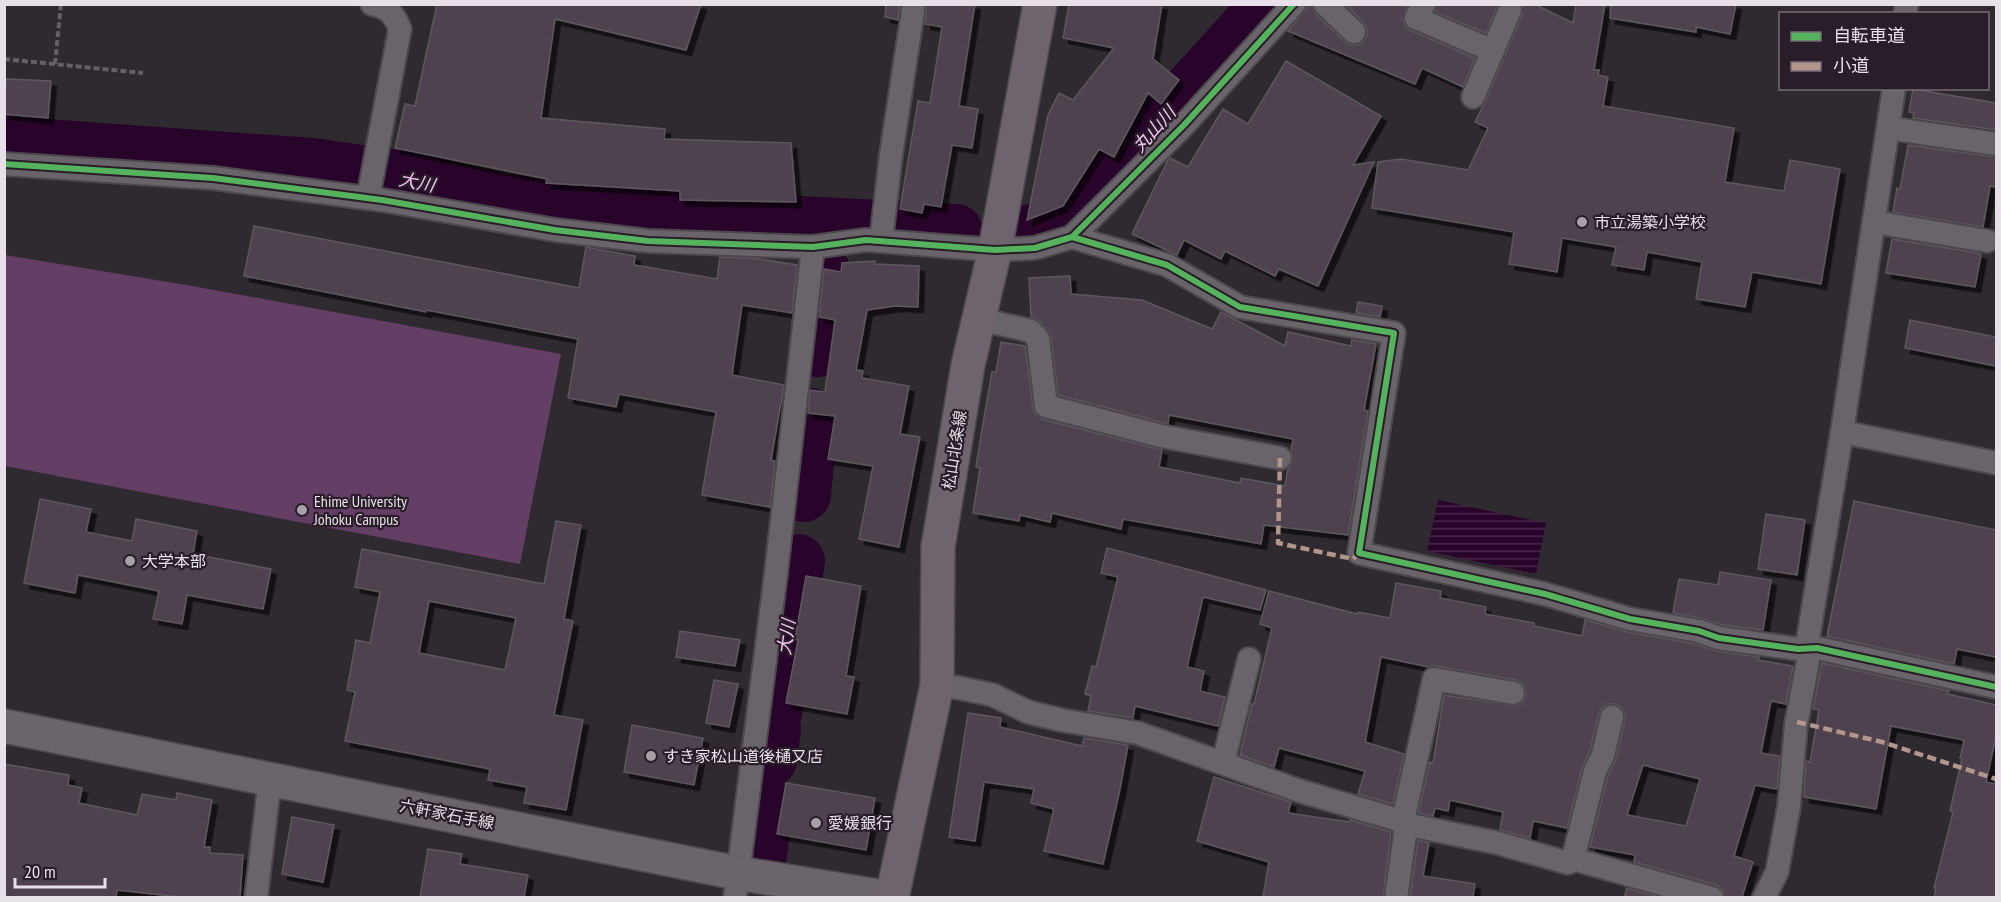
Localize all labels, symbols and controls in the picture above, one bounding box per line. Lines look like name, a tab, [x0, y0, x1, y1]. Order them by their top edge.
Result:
legend	[1779, 12, 1989, 90]
text: 自転車道	[1833, 24, 1905, 47]
text: 小道	[1833, 54, 1869, 77]
water label: 丸山川	[1127, 100, 1182, 157]
water label: 大川	[397, 167, 439, 197]
place label: 市立湯築小学校	[1594, 212, 1706, 232]
marker: 市立湯築小学校	[1575, 215, 1589, 229]
street label: 松山北条線	[938, 409, 970, 491]
place label: Ehime University Johoku Campus	[313, 491, 407, 529]
marker: Ehime University Johoku Campus	[295, 503, 309, 517]
place label: 大学本部	[142, 551, 206, 571]
marker: 大学本部	[123, 554, 137, 568]
water label: 大川	[772, 616, 800, 656]
place label: すき家松山道後樋又店	[663, 746, 823, 766]
marker: すき家松山道後樋又店	[644, 749, 658, 763]
street label: 六軒家石手線	[398, 795, 496, 833]
place label: 愛媛銀行	[828, 813, 892, 833]
marker: 愛媛銀行	[809, 816, 823, 830]
scale bar	[15, 851, 105, 889]
text: 20 m	[24, 860, 56, 883]

